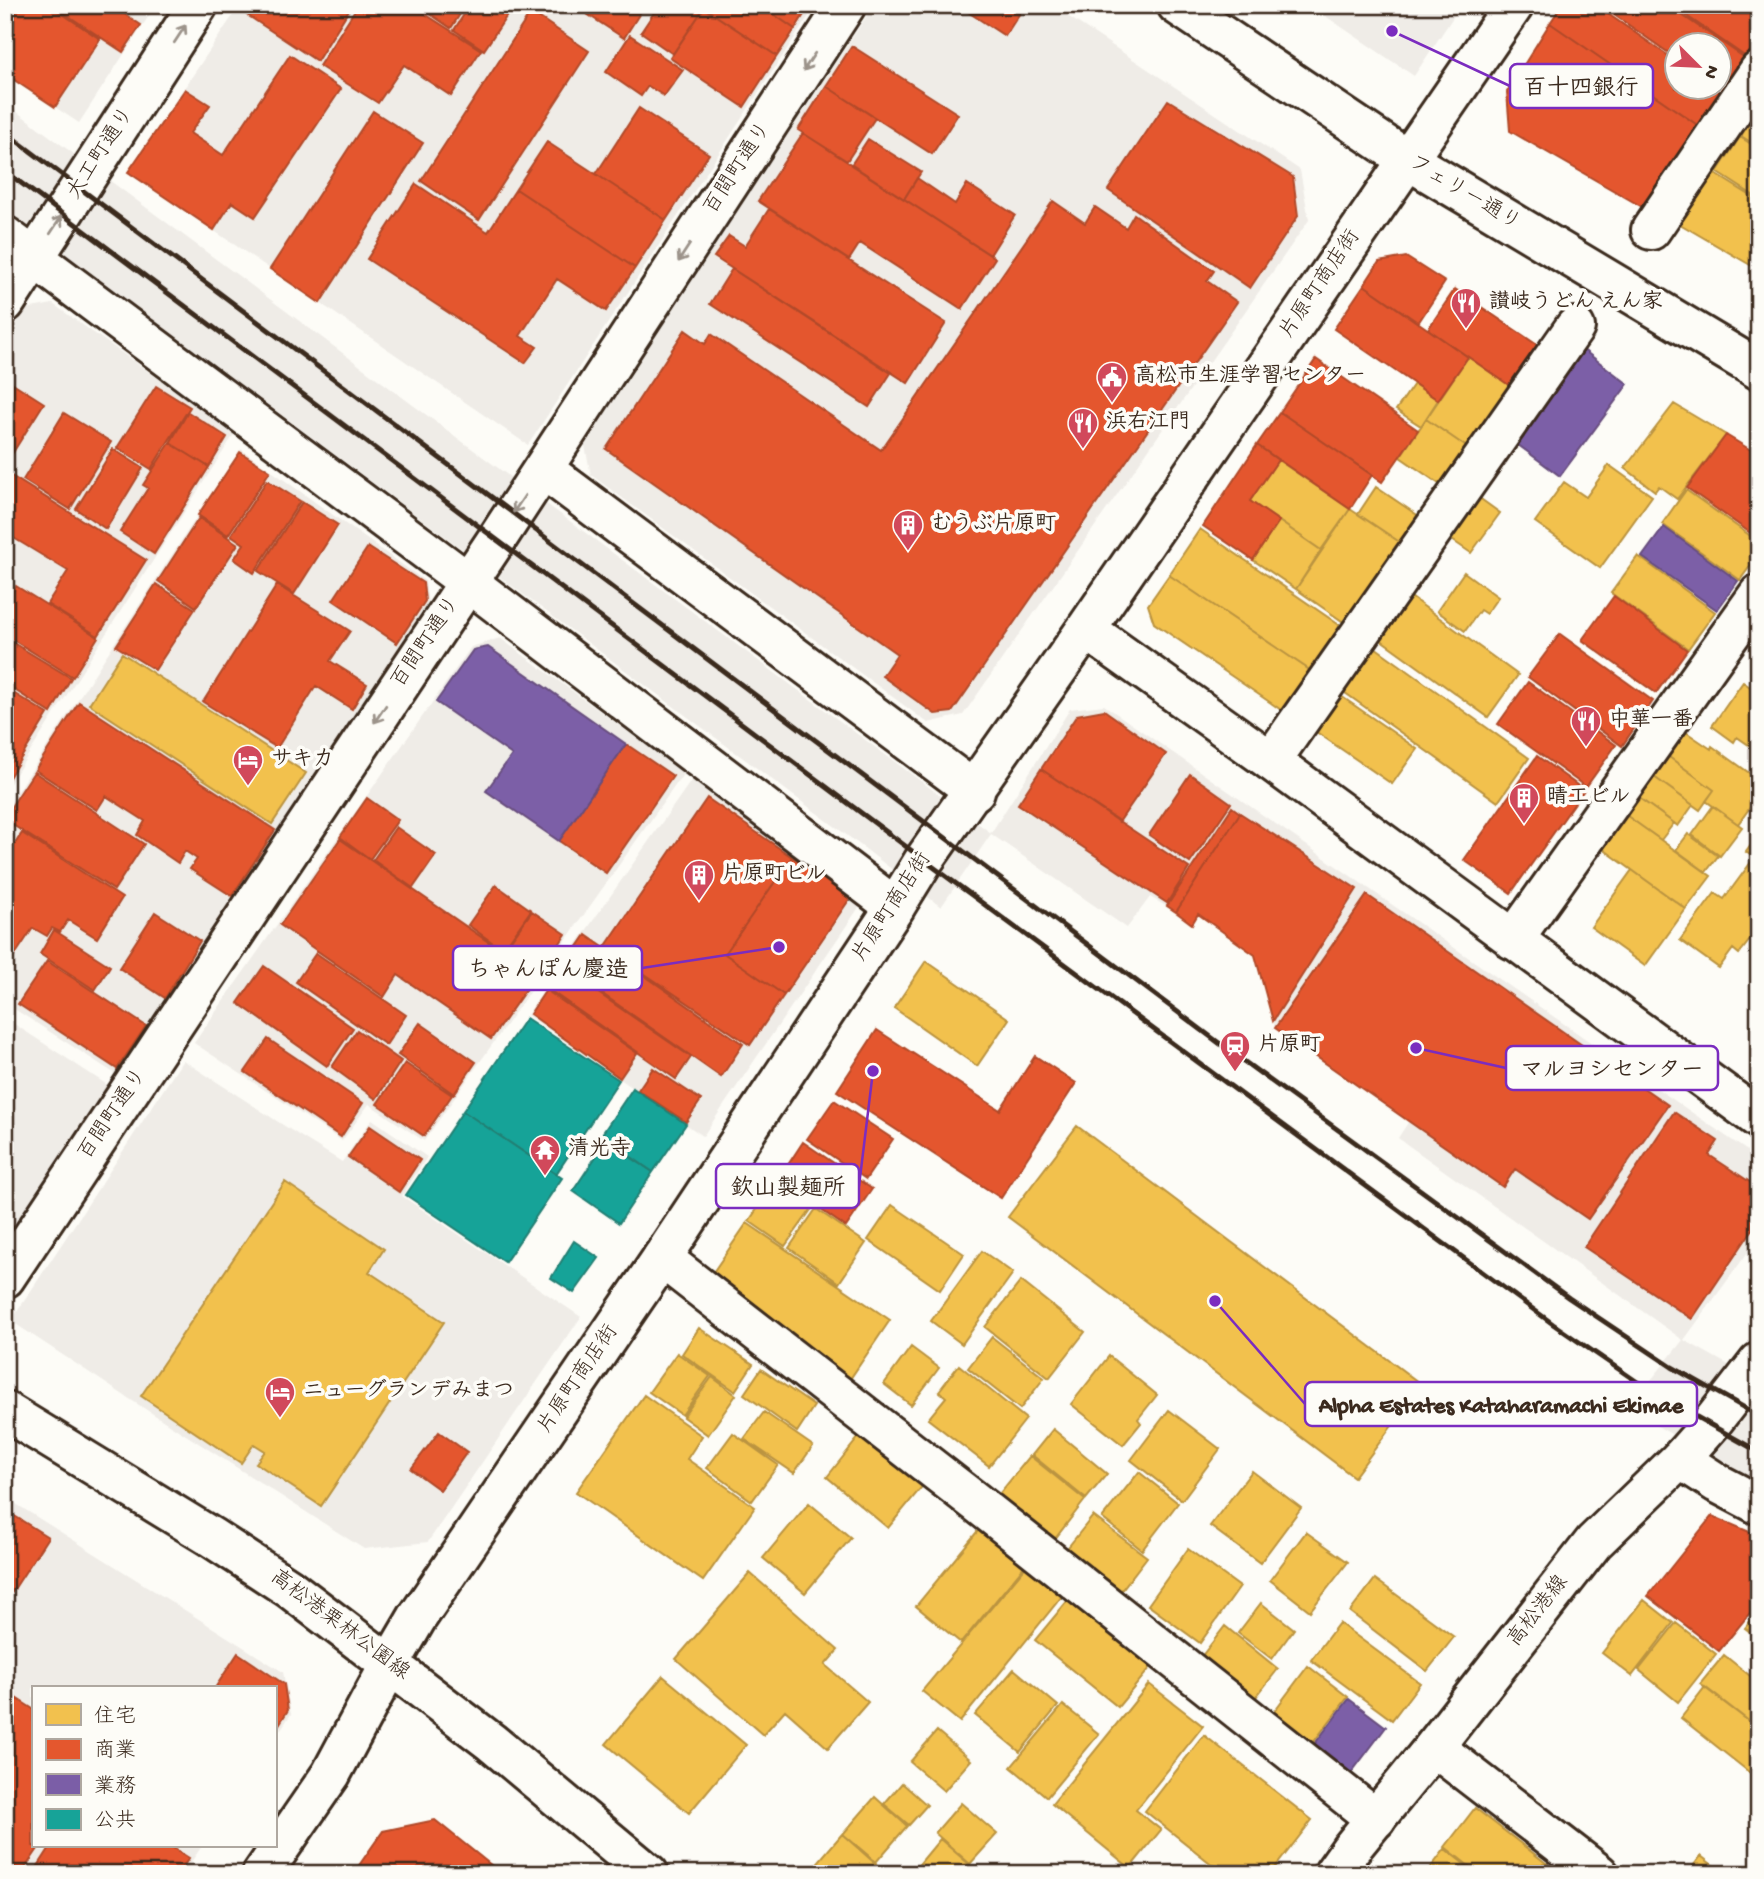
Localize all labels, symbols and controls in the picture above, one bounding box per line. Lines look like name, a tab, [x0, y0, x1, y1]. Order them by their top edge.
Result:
one-way arrow	[172, 25, 187, 44]
north arrow	[1662, 32, 1732, 102]
one-way arrow	[802, 52, 816, 72]
text: N	[1697, 61, 1723, 82]
callout: 百十四銀行	[1510, 64, 1653, 108]
text: 百十四銀行	[1524, 75, 1639, 103]
street label: 大工町通り	[62, 103, 141, 205]
street label: 百間町通り	[699, 118, 778, 220]
street label: フェリー通り	[1404, 150, 1525, 237]
one-way arrow	[48, 216, 63, 235]
street label: 片原町商店街	[1274, 225, 1367, 344]
one-way arrow	[677, 242, 691, 262]
restaurant icon: 讃岐うどん えん家	[1449, 286, 1483, 330]
place label: 讃岐うどん えん家	[1489, 290, 1663, 316]
public building icon: 高松市生涯学習センター	[1095, 360, 1129, 404]
place label: 高松市生涯学習センター	[1135, 363, 1366, 390]
restaurant icon: 浜右江門	[1066, 406, 1100, 450]
place label: 浜右江門	[1106, 410, 1190, 436]
one-way arrow	[512, 494, 526, 513]
building icon: むうぶ片原町	[891, 508, 925, 552]
place label: むうぶ片原町	[931, 512, 1056, 538]
street label: 百間町通り	[386, 592, 467, 694]
one-way arrow	[373, 704, 387, 724]
restaurant icon: 中華一番	[1569, 704, 1603, 748]
place label: 中華一番	[1609, 707, 1693, 734]
hotel icon: サキカ	[231, 743, 265, 787]
place label: サキカ	[271, 748, 334, 773]
building icon: 晴工ビル	[1507, 781, 1541, 825]
place label: 晴工ビル	[1547, 784, 1631, 811]
street label: 片原町商店街	[847, 847, 938, 968]
building icon: 片原町ビル	[682, 858, 716, 902]
place label: 片原町ビル	[722, 862, 827, 888]
callout: ちゃんぽん慶造	[453, 946, 642, 990]
text: ちゃんぽん慶造	[468, 957, 629, 985]
station icon: 片原町	[1218, 1029, 1252, 1073]
place label: 片原町	[1258, 1033, 1321, 1059]
callout: マルヨシセンター	[1506, 1046, 1718, 1090]
text: マルヨシセンター	[1520, 1058, 1704, 1085]
street label: 百間町通り	[73, 1064, 154, 1166]
temple icon: 清光寺	[528, 1133, 562, 1177]
place label: 清光寺	[568, 1136, 631, 1163]
callout: 欽山製麺所	[716, 1164, 859, 1208]
text: 欽山製麺所	[731, 1175, 846, 1203]
street label: 片原町商店街	[532, 1320, 625, 1439]
hotel icon: ニューグランデみまつ	[263, 1375, 297, 1419]
place label: ニューグランデみまつ	[303, 1378, 514, 1405]
callout: Alpha Estates Kataharamachi Ekimae	[1305, 1382, 1697, 1426]
text: Alpha Estates Kataharamachi Ekimae	[1318, 1394, 1684, 1421]
street label: 高松港栗林公園線	[264, 1564, 415, 1687]
street label: 高松港線	[1502, 1570, 1575, 1653]
legend	[32, 1686, 276, 1848]
text: 住宅	[94, 1705, 136, 1731]
text: 商業	[94, 1739, 136, 1765]
text: 業務	[94, 1774, 136, 1801]
text: 公共	[94, 1809, 136, 1835]

